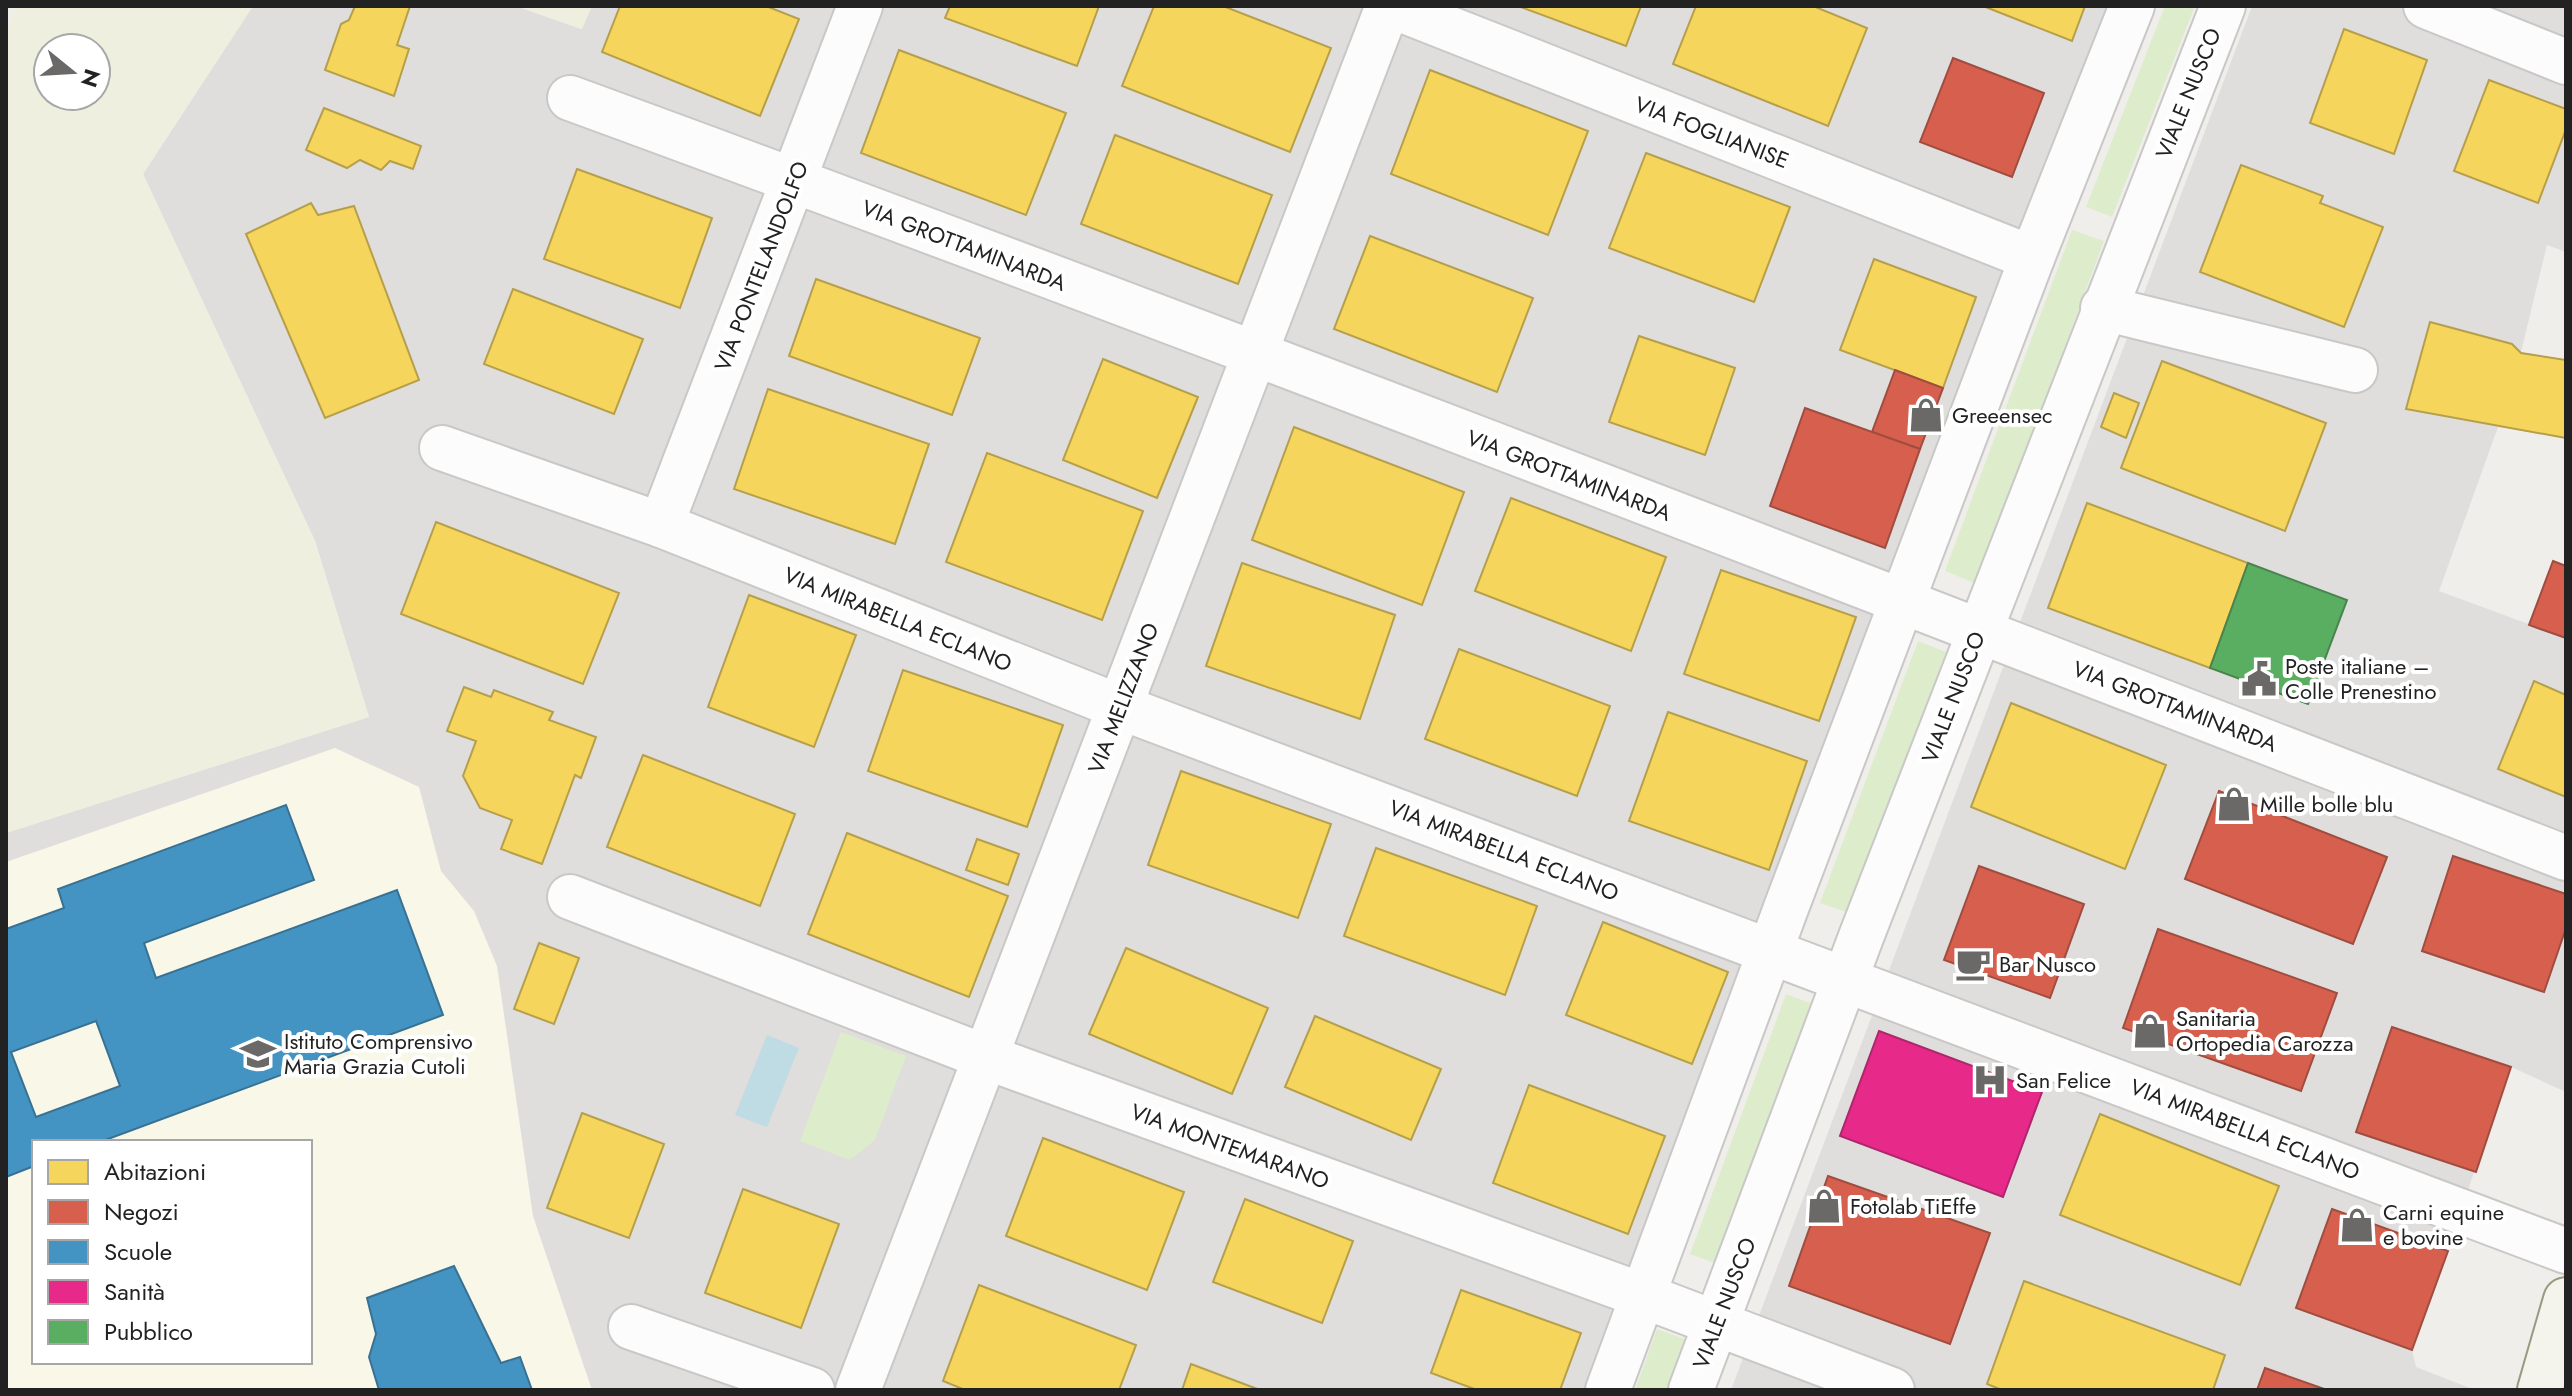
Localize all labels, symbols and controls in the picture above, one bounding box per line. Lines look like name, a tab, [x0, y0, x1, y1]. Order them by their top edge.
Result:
street label: VIALE NUSCO	[2147, 23, 2229, 163]
north arrow	[32, 32, 112, 112]
text: N	[73, 65, 109, 91]
street label: VIA FOGLIANISE	[1630, 88, 1794, 176]
street label: VIA PONTELANDOLFO	[706, 156, 816, 376]
street label: VIA GROTTAMINARDA	[857, 191, 1071, 299]
shop icon: Greeensec	[1907, 396, 1945, 434]
place label: Greeensec	[1952, 399, 2053, 431]
street label: VIA GROTTAMINARDA	[1462, 421, 1676, 529]
street label: VIA MIRABELLA ECLANO	[779, 559, 1017, 679]
street label: VIA MELIZZANO	[1080, 618, 1166, 778]
street label: VIALE NUSCO	[1913, 627, 1993, 767]
place label: Poste italiane – Colle Prenestino	[2285, 650, 2437, 707]
street label: VIA GROTTAMINARDA	[2068, 652, 2282, 760]
public building icon: Poste italiane – Colle Prenestino	[2240, 660, 2278, 698]
shop icon: Mille bolle blu	[2215, 785, 2253, 823]
place label: Mille bolle blu	[2260, 788, 2393, 820]
street label: VIA MIRABELLA ECLANO	[1385, 791, 1623, 909]
cafe icon: Bar Nusco	[1954, 945, 1992, 983]
place label: Bar Nusco	[1999, 948, 2096, 980]
place label: Sanitaria Ortopedia Carozza	[2176, 1002, 2354, 1059]
shop icon: Sanitaria Ortopedia Carozza	[2131, 1012, 2169, 1050]
place label: Istituto Comprensivo Maria Grazia Cutoli	[284, 1025, 473, 1082]
school or university icon: Istituto Comprensivo Maria Grazia Cutoli	[239, 1035, 277, 1073]
hospital icon: San Felice	[1971, 1061, 2009, 1099]
place label: San Felice	[2016, 1064, 2111, 1096]
street label: VIA MIRABELLA ECLANO	[2126, 1070, 2364, 1188]
street label: VIA MONTEMARANO	[1126, 1095, 1334, 1197]
legend	[32, 1140, 312, 1364]
text: Abitazioni	[104, 1154, 206, 1189]
shop icon: Fotolab TiEffe	[1805, 1187, 1843, 1225]
place label: Fotolab TiEffe	[1850, 1190, 1976, 1222]
text: Negozi	[104, 1194, 179, 1229]
place label: Carni equine e bovine	[2383, 1196, 2504, 1253]
shop icon: Carni equine e bovine	[2338, 1206, 2376, 1244]
street label: VIALE NUSCO	[1684, 1233, 1764, 1373]
text: Scuole	[104, 1234, 172, 1269]
text: Sanità	[104, 1274, 165, 1309]
text: Pubblico	[104, 1314, 193, 1349]

